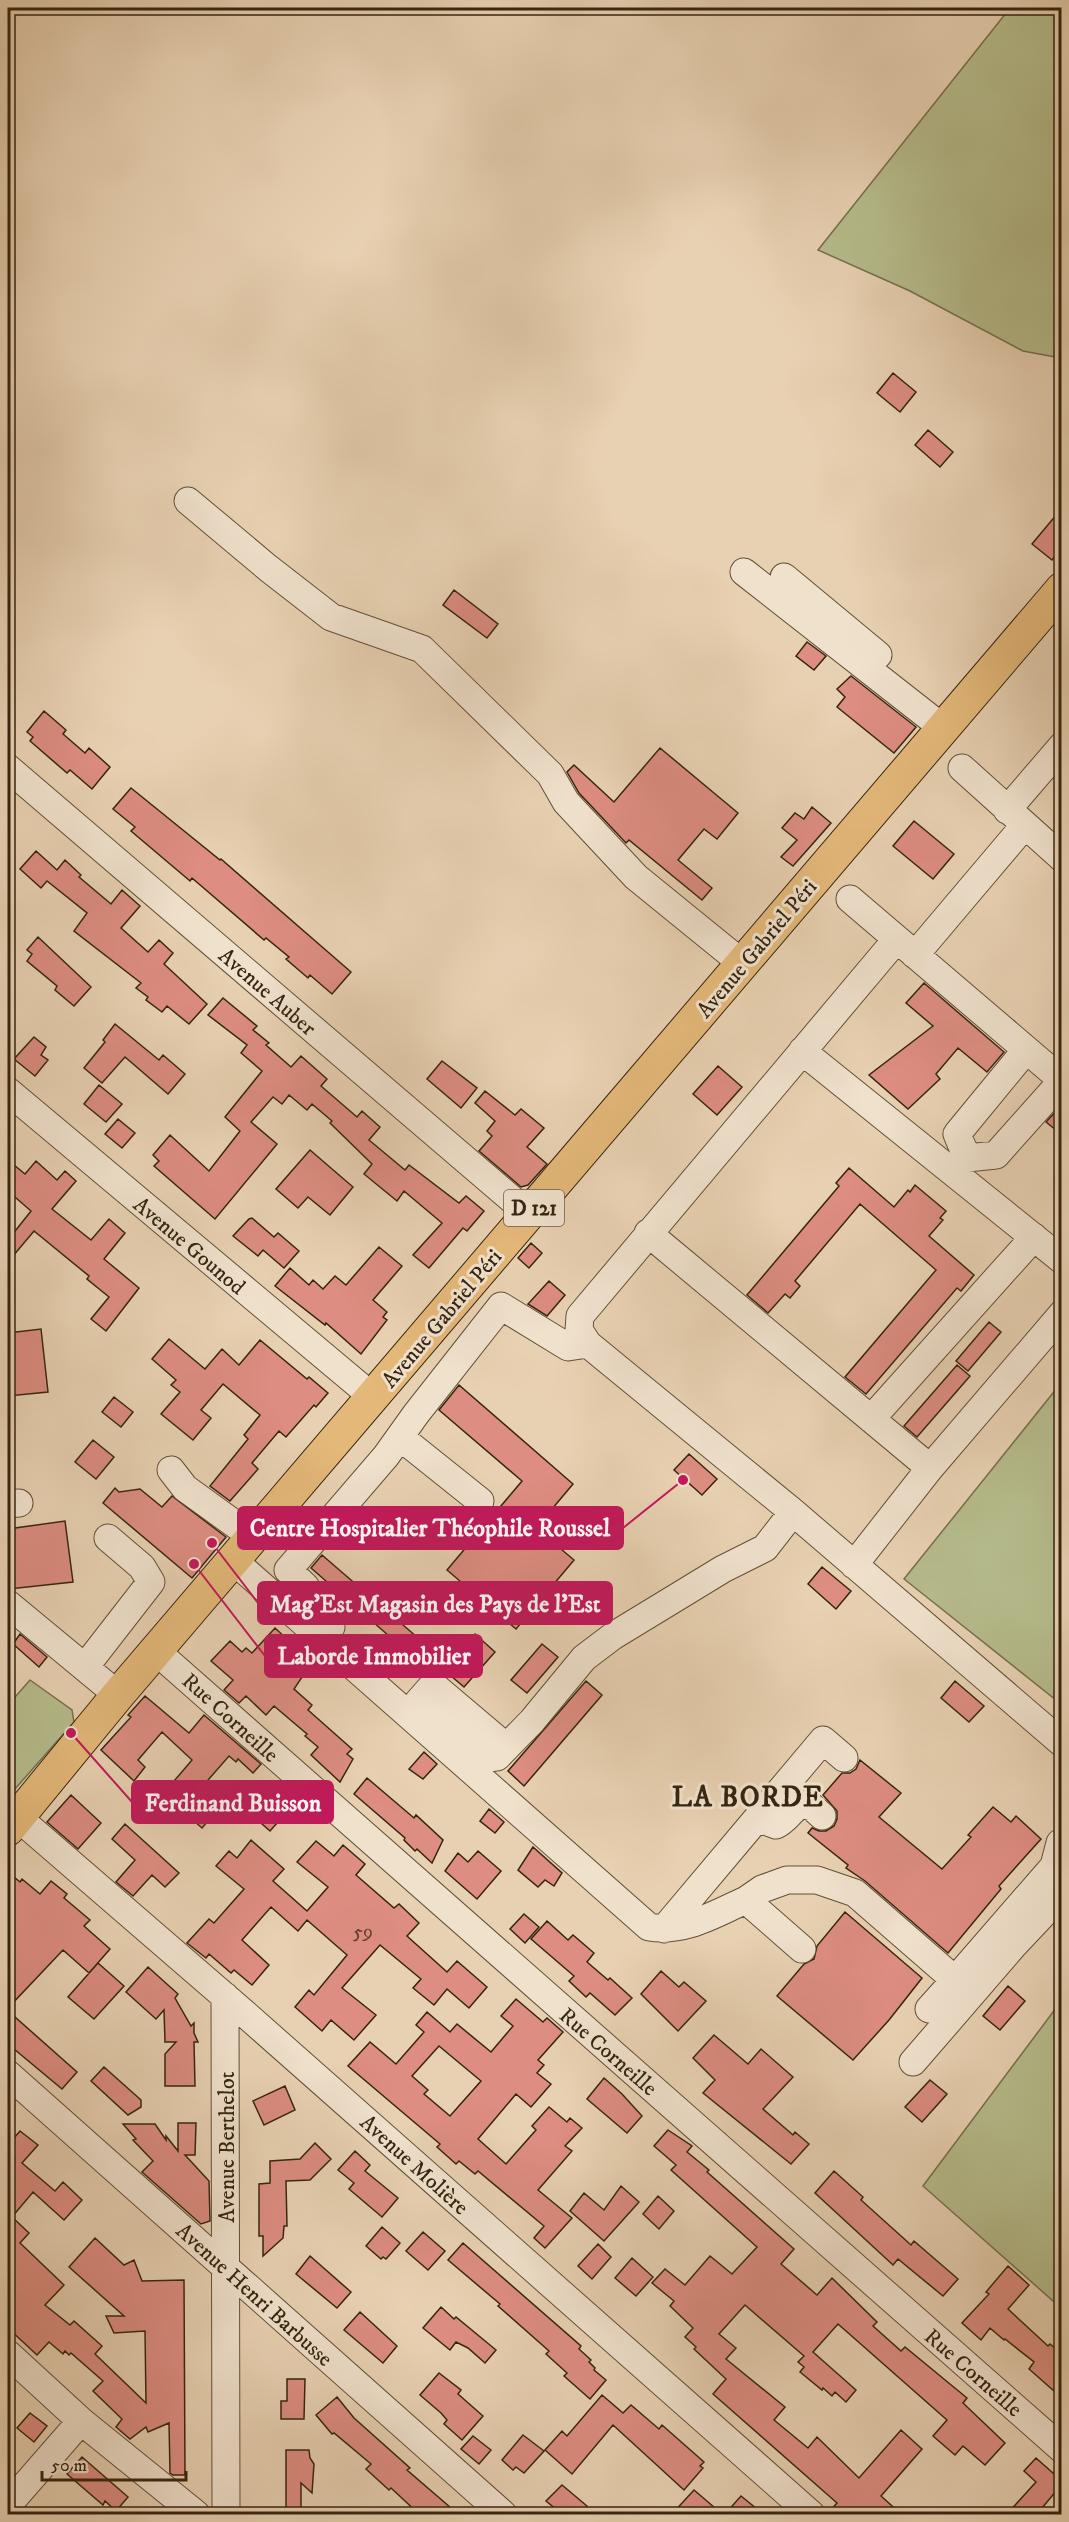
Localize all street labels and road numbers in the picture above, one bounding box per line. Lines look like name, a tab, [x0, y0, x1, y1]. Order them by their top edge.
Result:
street label: Avenue Gabriel Péri	[691, 874, 823, 1024]
street label: Avenue Auber	[213, 942, 322, 1042]
road number: D 121	[504, 1190, 564, 1226]
street label: Avenue Gounod	[128, 1191, 251, 1301]
street label: Avenue Gabriel Péri	[376, 1244, 508, 1394]
street label: Rue Corneille	[176, 1668, 284, 1769]
street label: Rue Corneille	[554, 2002, 663, 2102]
street label: Avenue Berthelot	[214, 2071, 241, 2223]
street label: Avenue Molière	[354, 2109, 474, 2221]
street label: Avenue Henri Barbusse	[170, 2218, 338, 2373]
street label: Rue Corneille	[919, 2323, 1028, 2423]

